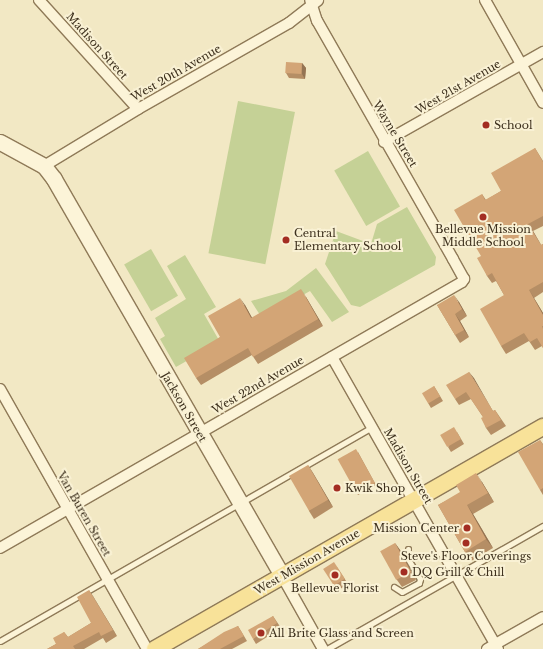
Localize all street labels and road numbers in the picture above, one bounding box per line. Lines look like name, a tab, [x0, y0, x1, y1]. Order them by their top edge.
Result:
street label: Madison Street	[64, 10, 130, 82]
street label: West 20th Avenue	[128, 42, 224, 104]
street label: West 21st Avenue	[413, 57, 503, 117]
street label: Wayne Street	[370, 98, 420, 170]
street label: West 22nd Avenue	[210, 353, 306, 417]
street label: Jackson Street	[159, 370, 209, 444]
street label: Madison Street	[381, 426, 435, 506]
street label: Van Buren Street	[54, 469, 114, 559]
street label: West Mission Avenue	[252, 526, 362, 598]

